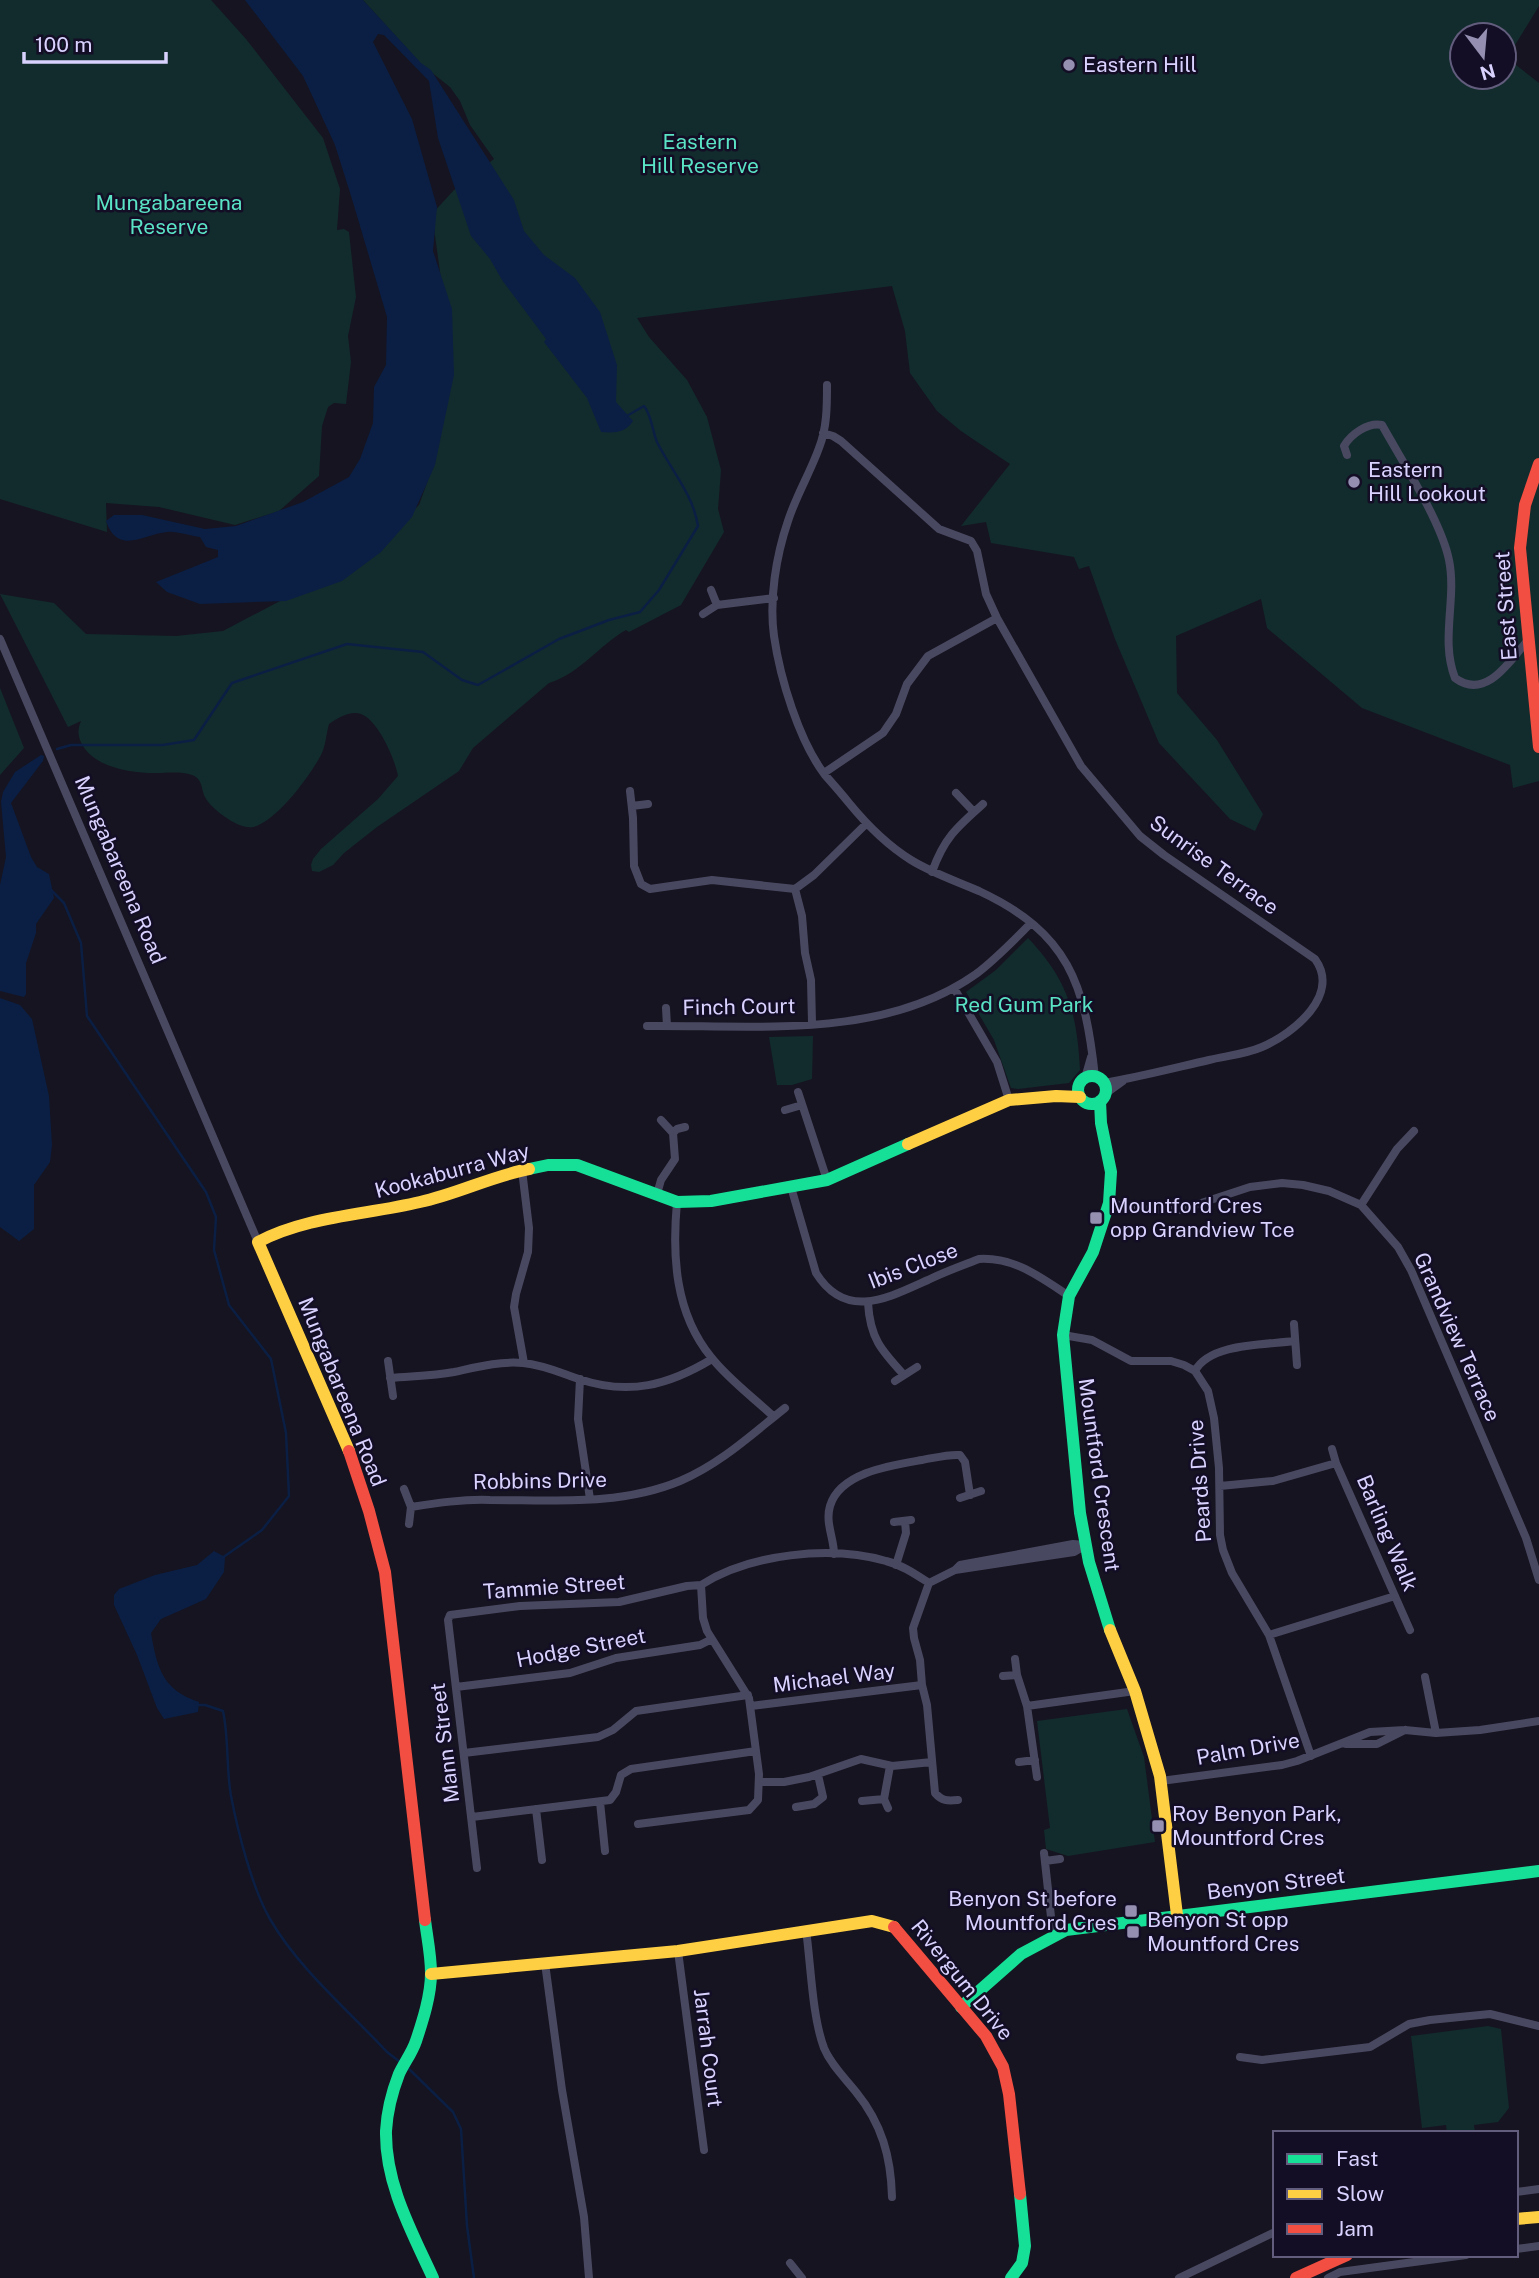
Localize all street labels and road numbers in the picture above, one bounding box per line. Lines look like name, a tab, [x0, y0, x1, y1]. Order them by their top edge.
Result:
street label: East Street	[1489, 551, 1522, 661]
street label: Mungabareena Road	[70, 772, 171, 968]
street label: Sunrise Terrace	[1145, 809, 1284, 920]
street label: Finch Court	[682, 993, 796, 1020]
street label: Kookaburra Way	[372, 1138, 532, 1203]
street label: Ibis Close	[864, 1237, 961, 1294]
street label: Grandview Terrace	[1409, 1248, 1506, 1425]
street label: Mungabareena Road	[293, 1294, 392, 1490]
street label: Mountford Crescent	[1074, 1376, 1125, 1573]
street label: Peards Drive	[1183, 1419, 1216, 1543]
street label: Robbins Drive	[473, 1467, 607, 1494]
street label: Barling Walk	[1352, 1471, 1423, 1595]
street label: Tammie Street	[482, 1569, 626, 1604]
street label: Hodge Street	[514, 1623, 648, 1672]
street label: Michael Way	[771, 1658, 897, 1697]
street label: Mann Street	[425, 1682, 464, 1805]
street label: Palm Drive	[1194, 1727, 1302, 1770]
street label: Benyon Street	[1205, 1863, 1347, 1904]
street label: Rivergum Drive	[906, 1914, 1019, 2045]
street label: Jarrah Court	[689, 1987, 728, 2109]

